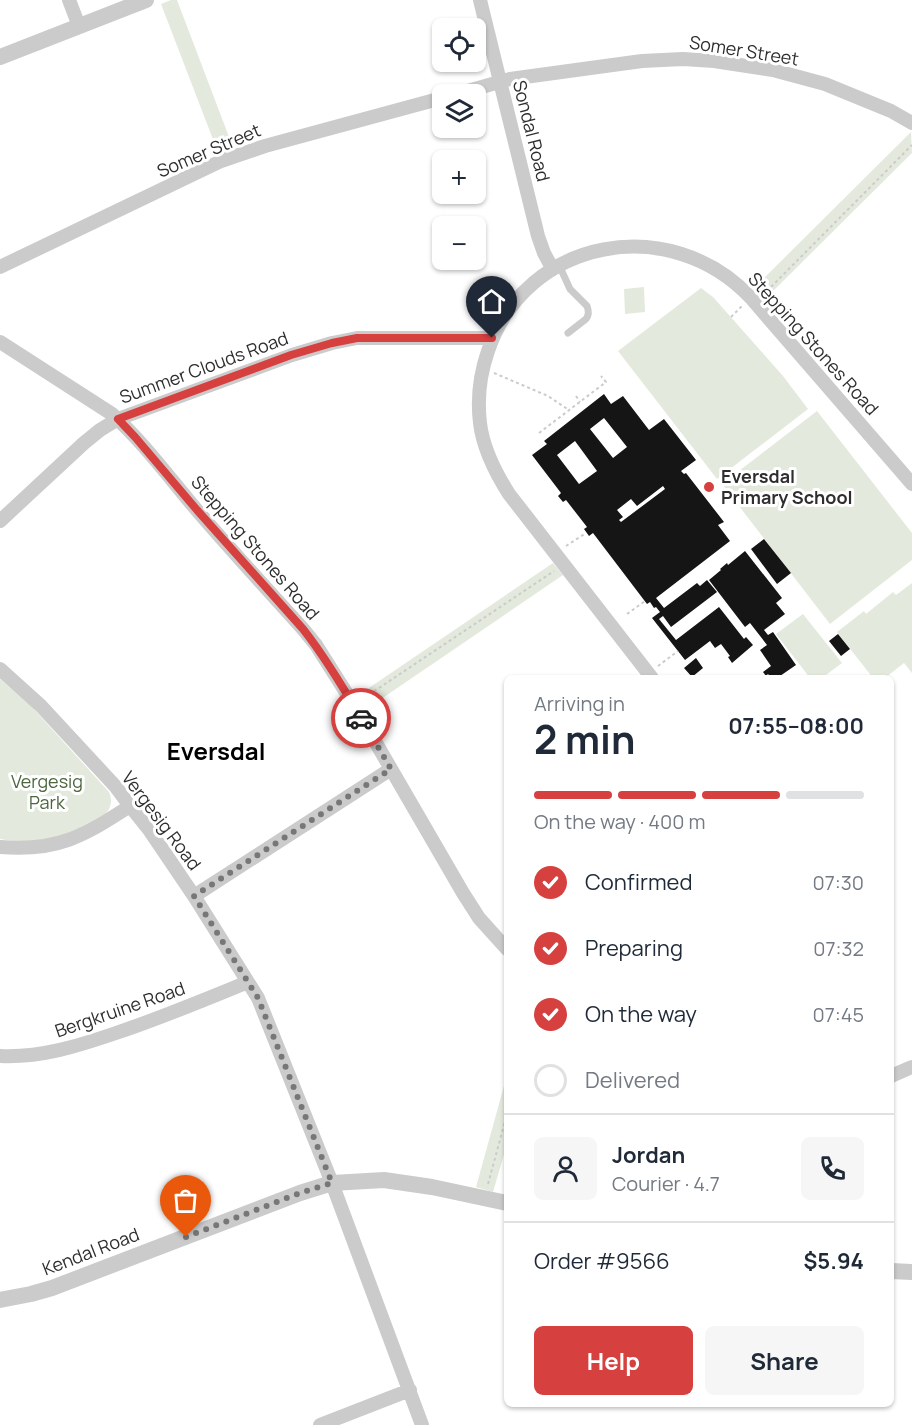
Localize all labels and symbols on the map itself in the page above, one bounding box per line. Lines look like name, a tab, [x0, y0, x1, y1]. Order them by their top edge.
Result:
street label: Somer Street	[688, 30, 801, 71]
street label: Sondal Road	[508, 78, 556, 184]
street label: Somer Street	[153, 117, 264, 183]
street label: Stepping Stones Road	[743, 267, 884, 420]
pin	[466, 276, 517, 338]
street label: Summer Clouds Road	[116, 325, 291, 409]
place label: Eversdal Primary School	[721, 464, 853, 509]
street label: Stepping Stones Road	[186, 470, 325, 625]
marker: Eversdal Primary School	[702, 480, 716, 494]
courier	[331, 688, 391, 748]
district label: Eversdal	[167, 734, 265, 767]
street label: Vergesig Road	[117, 766, 207, 875]
park label: Vergesig Park	[11, 769, 83, 814]
street label: Bergkruine Road	[51, 976, 188, 1043]
pin	[160, 1175, 211, 1237]
street label: Kendal Road	[39, 1222, 143, 1281]

